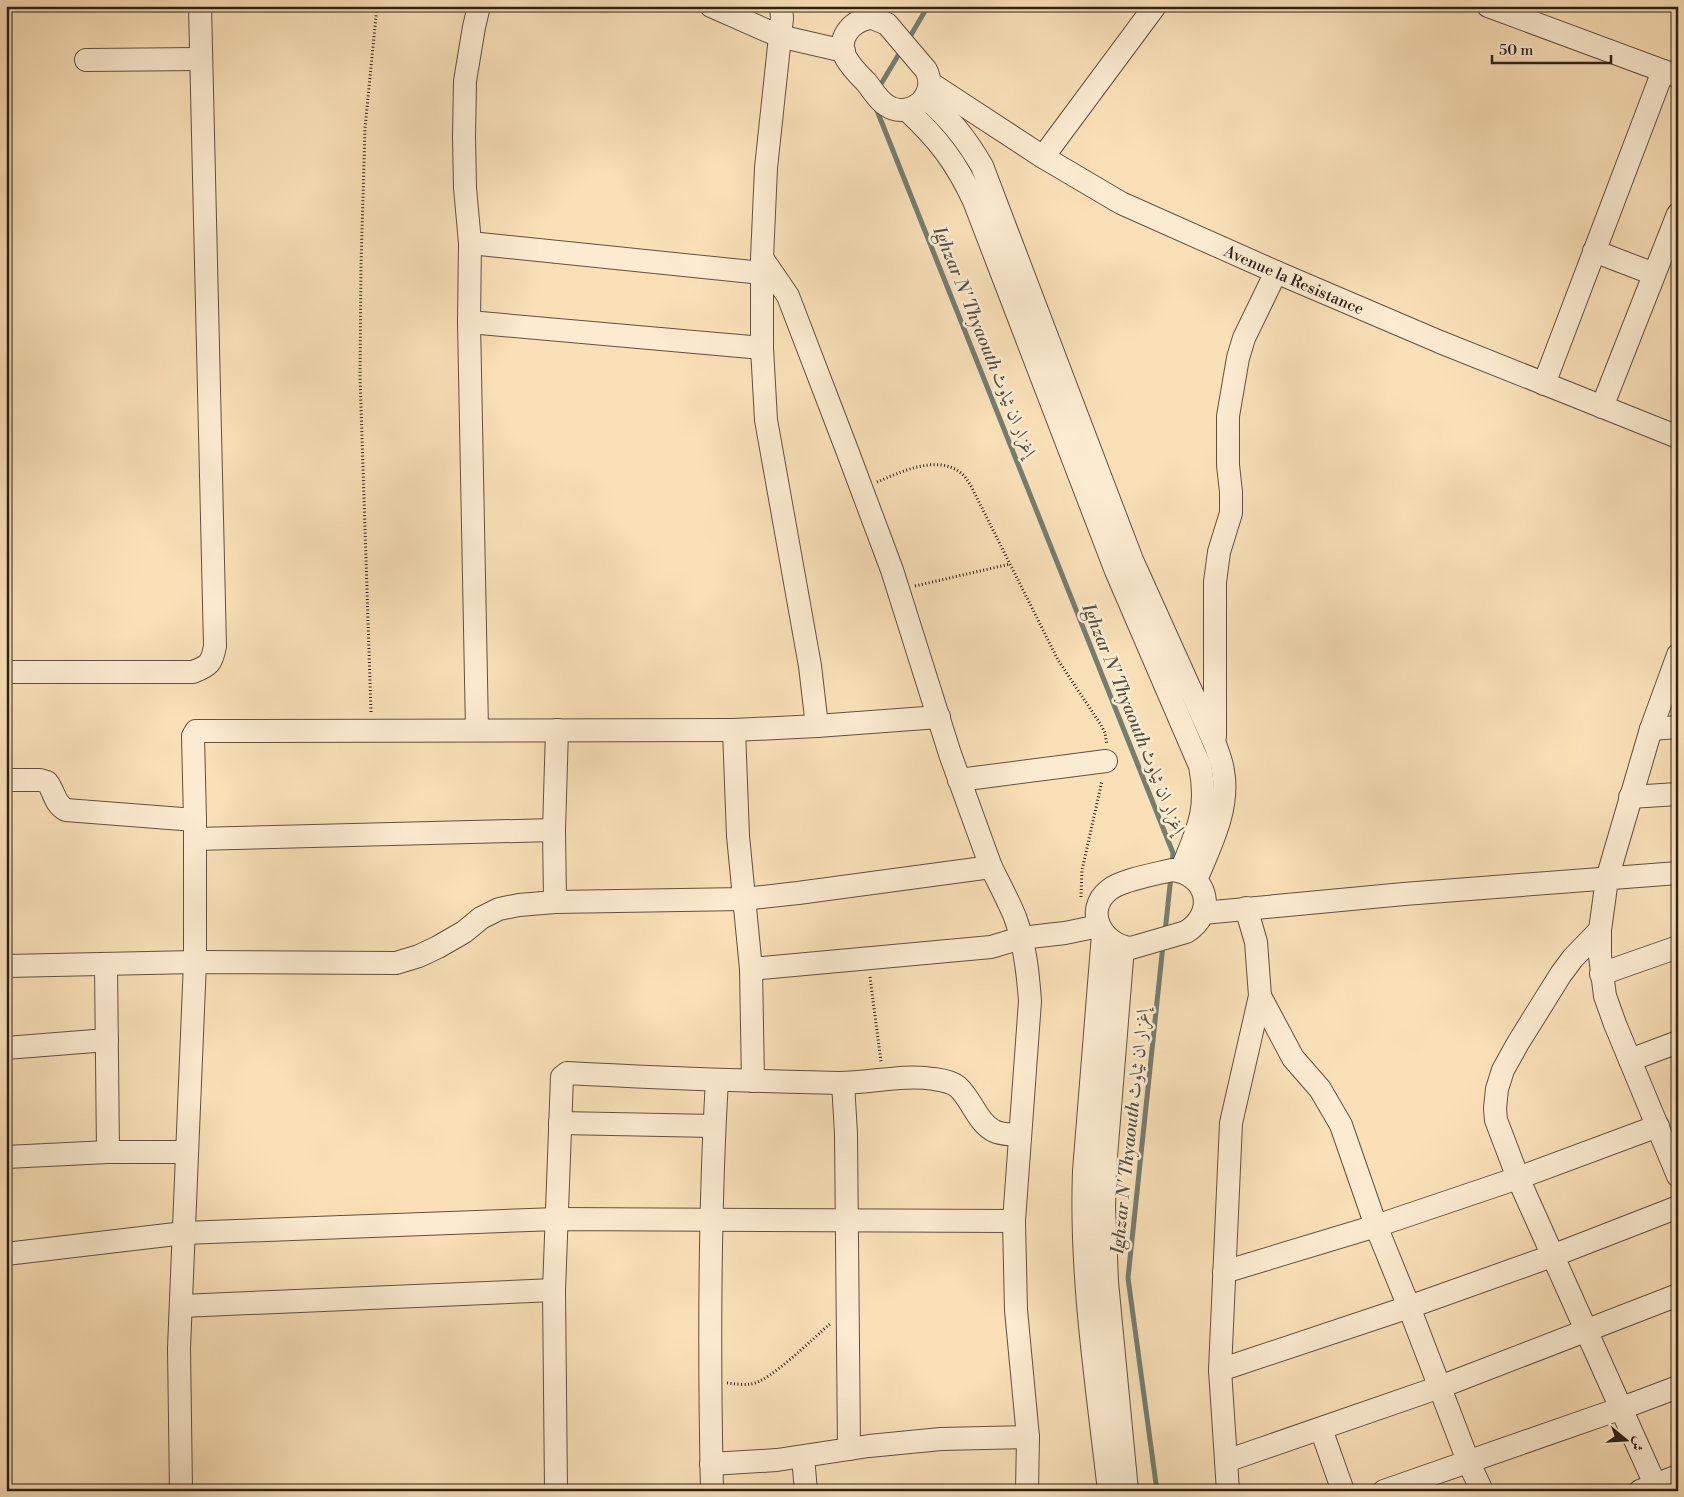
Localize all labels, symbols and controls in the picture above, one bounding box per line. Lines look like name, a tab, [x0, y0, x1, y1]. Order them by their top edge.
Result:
scale bar	[1492, 32, 1610, 64]
text: 50 m	[1499, 41, 1533, 60]
water label: Ighzar N' Thyaouth إغزار ان ثياوث	[926, 222, 1042, 463]
street label: Avenue la Resistance	[1220, 241, 1367, 319]
water label: Ighzar N' Thyaouth إغزار ان ثياوث	[1075, 599, 1191, 840]
water label: Ighzar N' Thyaouth إغزار ان ثياوث	[1106, 1005, 1156, 1256]
north arrow	[1602, 1414, 1652, 1464]
text: ش	[1627, 1434, 1648, 1453]

